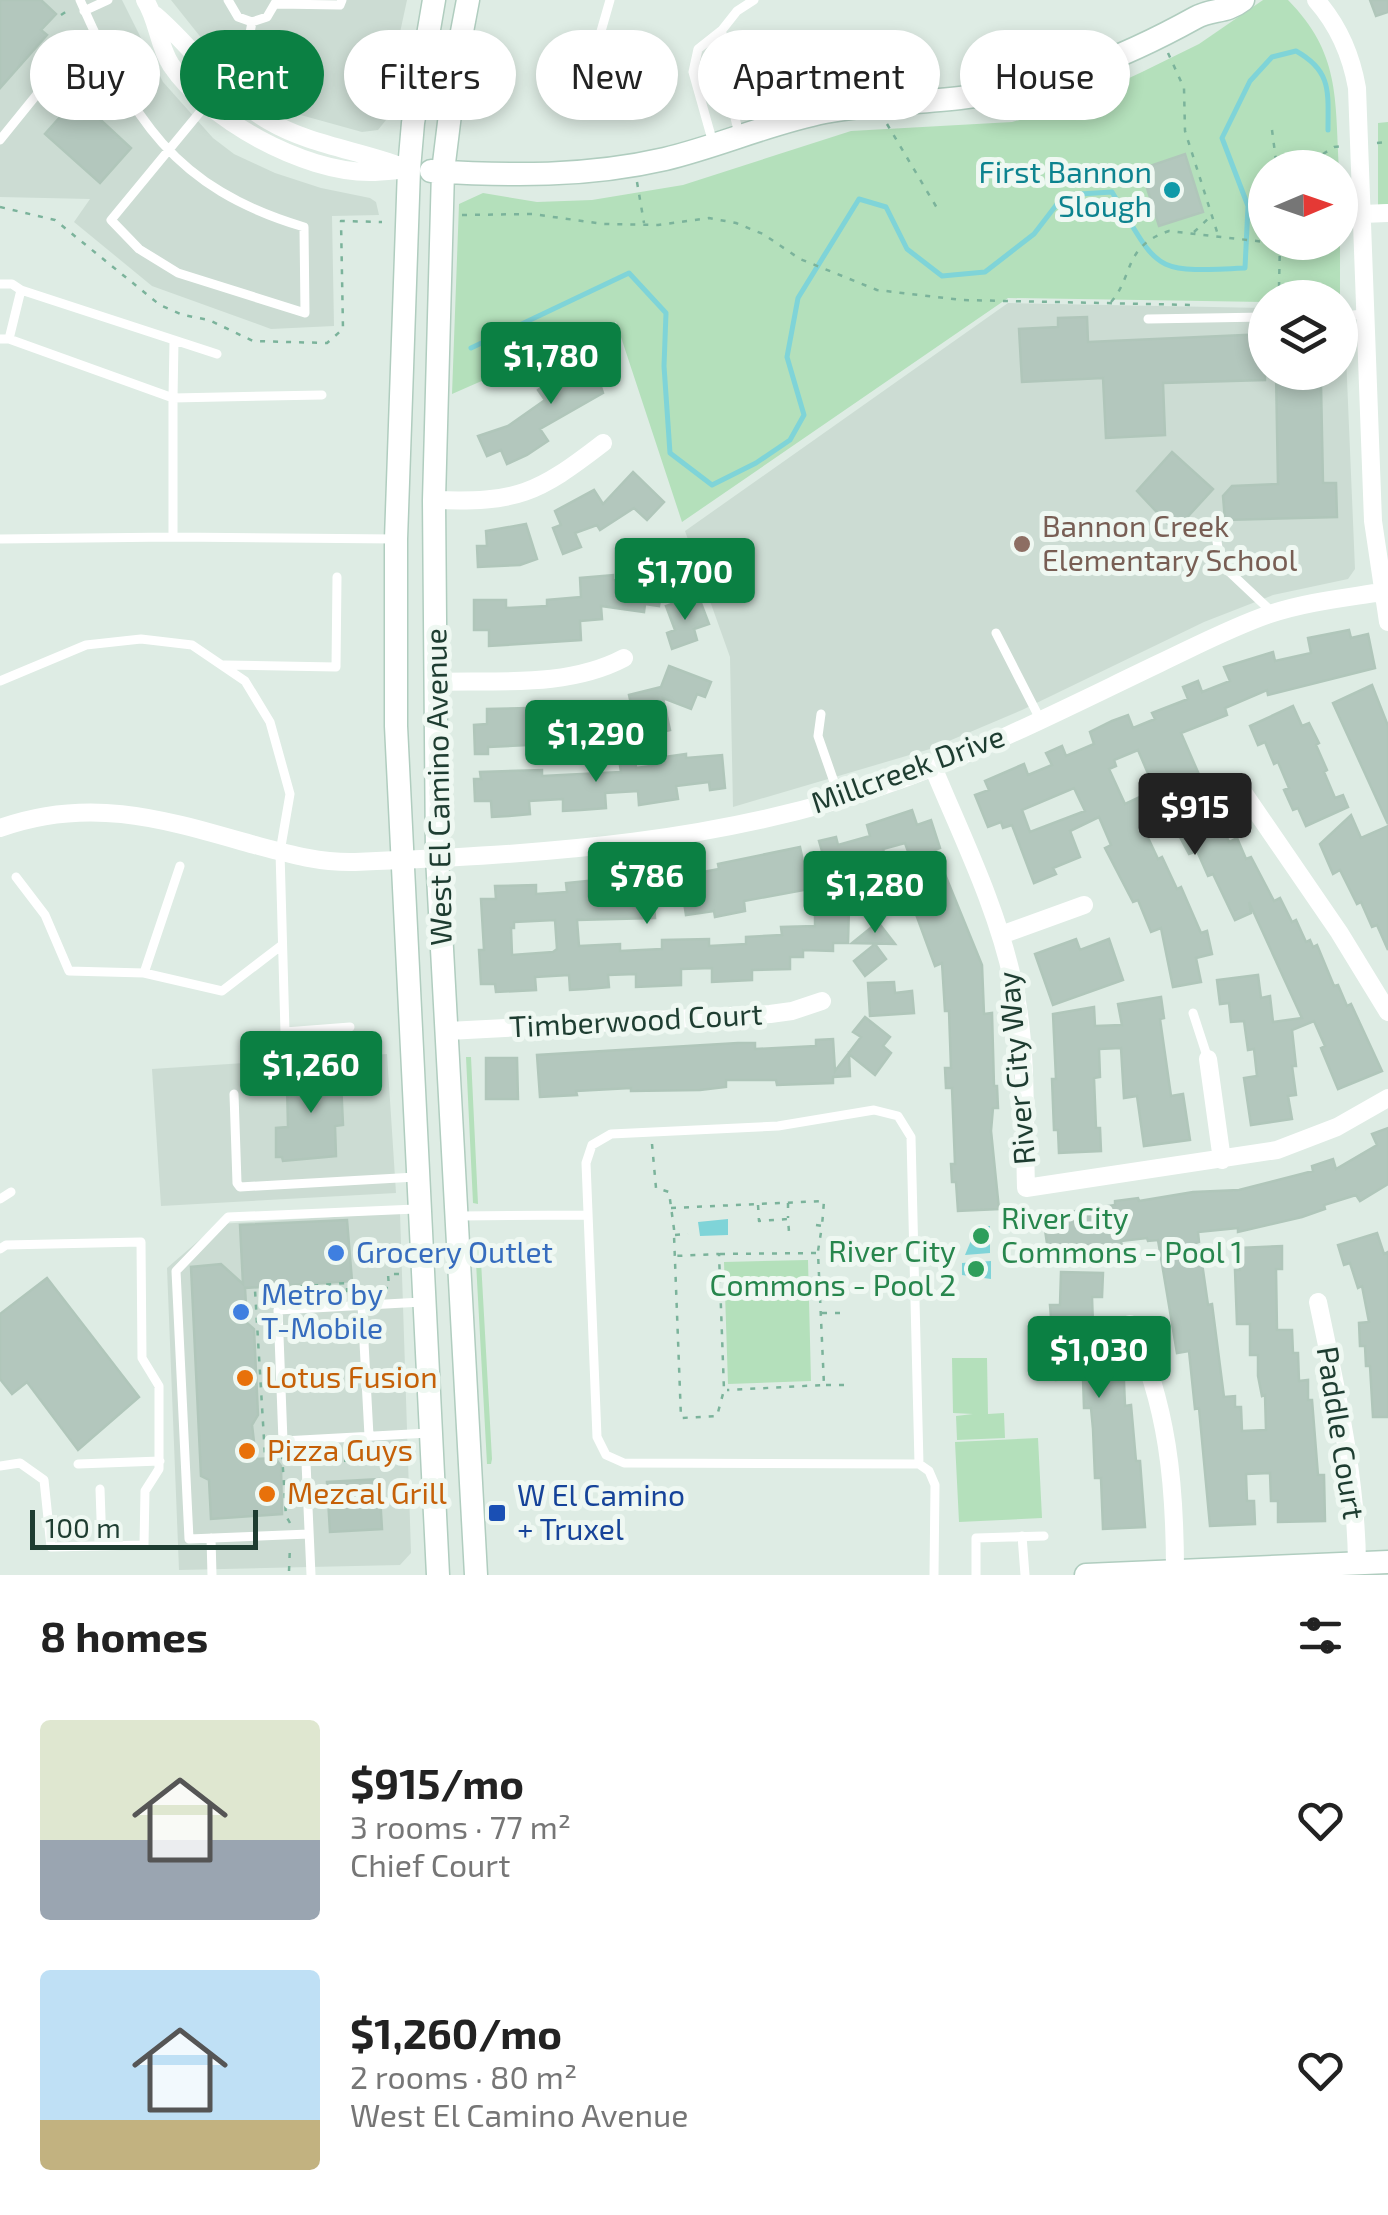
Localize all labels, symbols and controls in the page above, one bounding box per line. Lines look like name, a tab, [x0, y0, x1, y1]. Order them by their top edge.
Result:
chip: Buy	[30, 30, 160, 120]
chip: Rent	[180, 30, 324, 120]
chip: Filters	[344, 30, 516, 120]
chip: New	[536, 30, 678, 120]
chip: Apartment	[698, 30, 940, 120]
chip: House	[960, 30, 1130, 120]
north arrow	[1248, 150, 1358, 260]
map controls	[1248, 150, 1358, 390]
place label: First Bannon Slough	[979, 153, 1152, 223]
marker: First Bannon Slough	[1161, 179, 1183, 201]
button: layers	[1248, 280, 1358, 390]
pin: $1,780	[470, 322, 632, 407]
text: $1,780	[503, 335, 599, 373]
place label: Bannon Creek Elementary School	[1042, 507, 1297, 577]
marker: Bannon Creek Elementary School	[1011, 533, 1033, 555]
pin: $1,700	[604, 538, 766, 623]
text: $1,700	[637, 551, 733, 589]
street label: West El Camino Avenue	[416, 628, 458, 946]
pin: $1,290	[515, 700, 677, 785]
text: $1,290	[547, 713, 645, 751]
street label: Millcreek Drive	[806, 716, 1009, 820]
pin: $915	[1136, 773, 1254, 858]
text: $915	[1161, 786, 1229, 824]
pin: $786	[588, 842, 706, 927]
pin: $1,280	[794, 851, 956, 936]
text: $786	[610, 855, 684, 893]
text: $1,280	[826, 864, 924, 902]
street label: River City Way	[989, 970, 1041, 1166]
street label: Timberwood Court	[508, 994, 764, 1044]
pin: $1,260	[230, 1031, 392, 1116]
text: $1,260	[262, 1044, 360, 1082]
place label: River City Commons - Pool 1	[1001, 1199, 1243, 1269]
marker: River City Commons - Pool 1	[970, 1225, 992, 1247]
place label: River City Commons - Pool 2	[709, 1232, 956, 1302]
place label: Grocery Outlet	[356, 1233, 553, 1269]
marker: Grocery Outlet	[325, 1242, 347, 1264]
marker: River City Commons - Pool 2	[965, 1258, 987, 1280]
place label: Metro by T-Mobile	[261, 1275, 383, 1345]
marker: Metro by T-Mobile	[230, 1301, 252, 1323]
pin: $1,030	[1018, 1316, 1180, 1401]
text: $1,030	[1050, 1329, 1148, 1367]
street label: Paddle Court	[1311, 1344, 1373, 1522]
place label: Lotus Fusion	[265, 1358, 438, 1394]
marker: Lotus Fusion	[234, 1367, 256, 1389]
place label: Pizza Guys	[267, 1431, 413, 1467]
marker: Pizza Guys	[236, 1440, 258, 1462]
place label: Mezcal Grill	[287, 1474, 447, 1510]
place label: W El Camino + Truxel	[517, 1476, 685, 1546]
marker: Mezcal Grill	[256, 1483, 278, 1505]
marker: W El Camino + Truxel	[486, 1502, 508, 1524]
scale bar	[30, 1505, 258, 1550]
text: 100 m	[45, 1510, 121, 1544]
icon: filters	[1293, 1608, 1348, 1663]
text: 8 homes	[40, 1610, 208, 1660]
text: $915/mo	[350, 1757, 524, 1807]
icon: home	[120, 1760, 240, 1880]
icon: heart	[1293, 1793, 1348, 1848]
text: 3 rooms · 77 m²	[350, 1807, 571, 1845]
text: Chief Court	[350, 1845, 510, 1883]
text: $1,260/mo	[350, 2007, 562, 2057]
icon: home	[120, 2010, 240, 2130]
icon: heart	[1293, 2043, 1348, 2098]
text: 2 rooms · 80 m²	[350, 2057, 577, 2095]
text: West El Camino Avenue	[350, 2095, 688, 2133]

